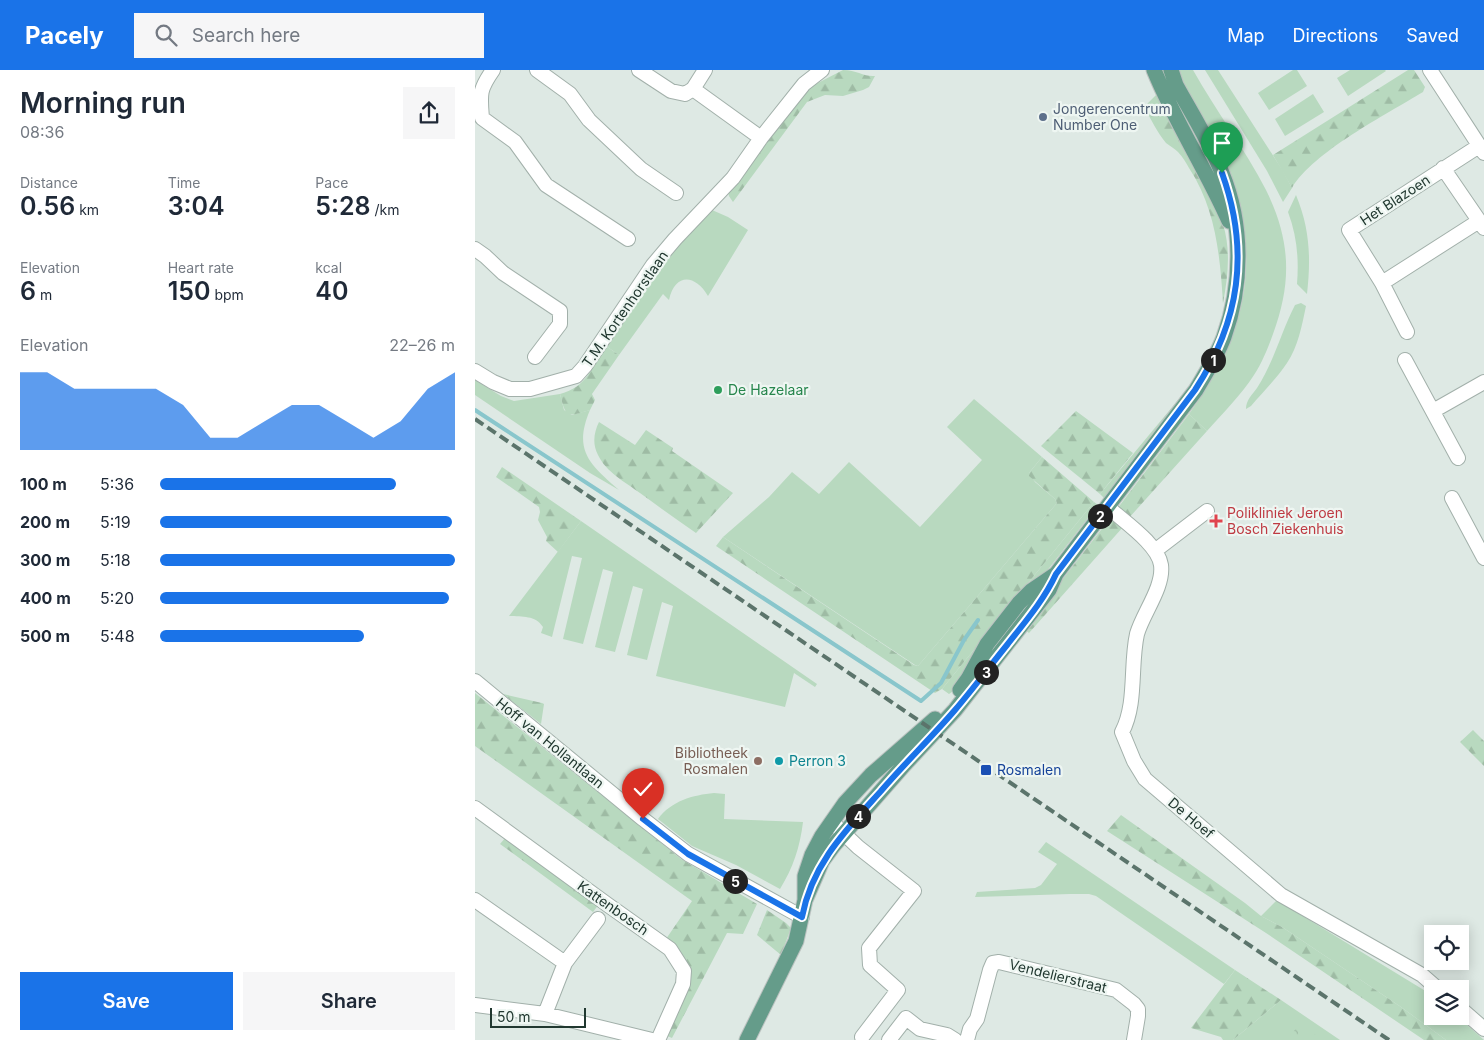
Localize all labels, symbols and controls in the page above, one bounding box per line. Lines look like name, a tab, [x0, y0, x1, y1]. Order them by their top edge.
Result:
search box	[134, 13, 484, 58]
text: Pacely	[25, 21, 104, 50]
icon: search	[152, 21, 180, 49]
text: Search here	[192, 24, 300, 47]
text: Map	[1227, 25, 1265, 46]
text: Directions	[1293, 25, 1378, 46]
text: Saved	[1406, 25, 1459, 46]
text: Morning run	[20, 86, 186, 120]
button: share	[403, 87, 455, 139]
place label: Jongerencentrum Number One	[1053, 100, 1171, 133]
marker: Jongerencentrum Number One	[1037, 111, 1049, 123]
text: 08:36	[20, 122, 64, 142]
pin	[1201, 122, 1243, 173]
icon: arrive	[1208, 129, 1236, 157]
street label: Het Blazoen	[1357, 171, 1433, 228]
text: Distance	[20, 174, 78, 191]
text: Time	[168, 174, 201, 191]
text: Pace	[315, 174, 348, 191]
text: 0.56	[20, 191, 75, 221]
text: 3:04	[168, 191, 225, 221]
text: 5:28	[315, 191, 371, 221]
text: km	[75, 201, 99, 218]
text: /km	[371, 201, 400, 218]
street label: T.M. Kortenhorstlaan	[578, 247, 671, 370]
text: Elevation	[20, 259, 80, 276]
text: Heart rate	[168, 259, 234, 276]
text: kcal	[315, 259, 342, 276]
text: 6	[20, 276, 36, 306]
text: 150	[168, 276, 210, 306]
text: 40	[315, 276, 348, 306]
text: m	[36, 286, 52, 303]
text: bpm	[210, 286, 244, 303]
text: Elevation	[20, 335, 89, 355]
text: 22–26 m	[389, 335, 455, 355]
pin: 1	[1201, 348, 1225, 372]
text: 1	[1210, 352, 1217, 369]
place label: De Hazelaar	[728, 381, 809, 398]
marker: De Hazelaar	[712, 384, 724, 396]
text: 100 m	[20, 474, 67, 494]
text: 5:36	[100, 474, 134, 494]
pin: 2	[1087, 504, 1113, 528]
place label: Polikliniek Jeroen Bosch Ziekenhuis	[1227, 504, 1344, 537]
text: 2	[1096, 508, 1105, 525]
text: 200 m	[20, 512, 70, 532]
text: 5:19	[100, 512, 131, 532]
marker: Polikliniek Jeroen Bosch Ziekenhuis	[1209, 514, 1223, 528]
text: 300 m	[20, 550, 70, 570]
text: 5:18	[100, 550, 131, 570]
text: 400 m	[20, 588, 71, 608]
text: 5:20	[100, 588, 134, 608]
text: 500 m	[20, 626, 70, 646]
text: 5:48	[100, 626, 135, 646]
pin: 3	[973, 660, 999, 684]
text: 3	[982, 664, 991, 681]
street label: Hoff van Hollantlaan	[493, 694, 608, 791]
place label: Bibliotheek Rosmalen	[675, 744, 748, 777]
place label: Perron 3	[789, 752, 846, 769]
marker: Bibliotheek Rosmalen	[752, 755, 764, 767]
marker: Perron 3	[773, 755, 785, 767]
place label: Rosmalen	[997, 761, 1062, 778]
marker: Rosmalen	[979, 763, 993, 777]
pin	[622, 768, 664, 819]
icon: check	[629, 775, 657, 803]
street label: De Hoef	[1165, 794, 1218, 842]
pin: 4	[845, 804, 871, 828]
text: 4	[854, 808, 863, 825]
pin: 5	[723, 868, 747, 894]
text: 5	[731, 873, 740, 890]
street label: Kattenbosch	[574, 877, 652, 938]
map controls	[1424, 925, 1469, 1025]
button: locate	[1424, 925, 1469, 970]
street label: Vendelierstraat	[1008, 955, 1109, 996]
button: Save	[20, 972, 233, 1030]
button: Share	[243, 972, 455, 1030]
button: layers	[1424, 980, 1469, 1025]
scale bar	[490, 1005, 586, 1028]
text: 50 m	[497, 1008, 531, 1025]

